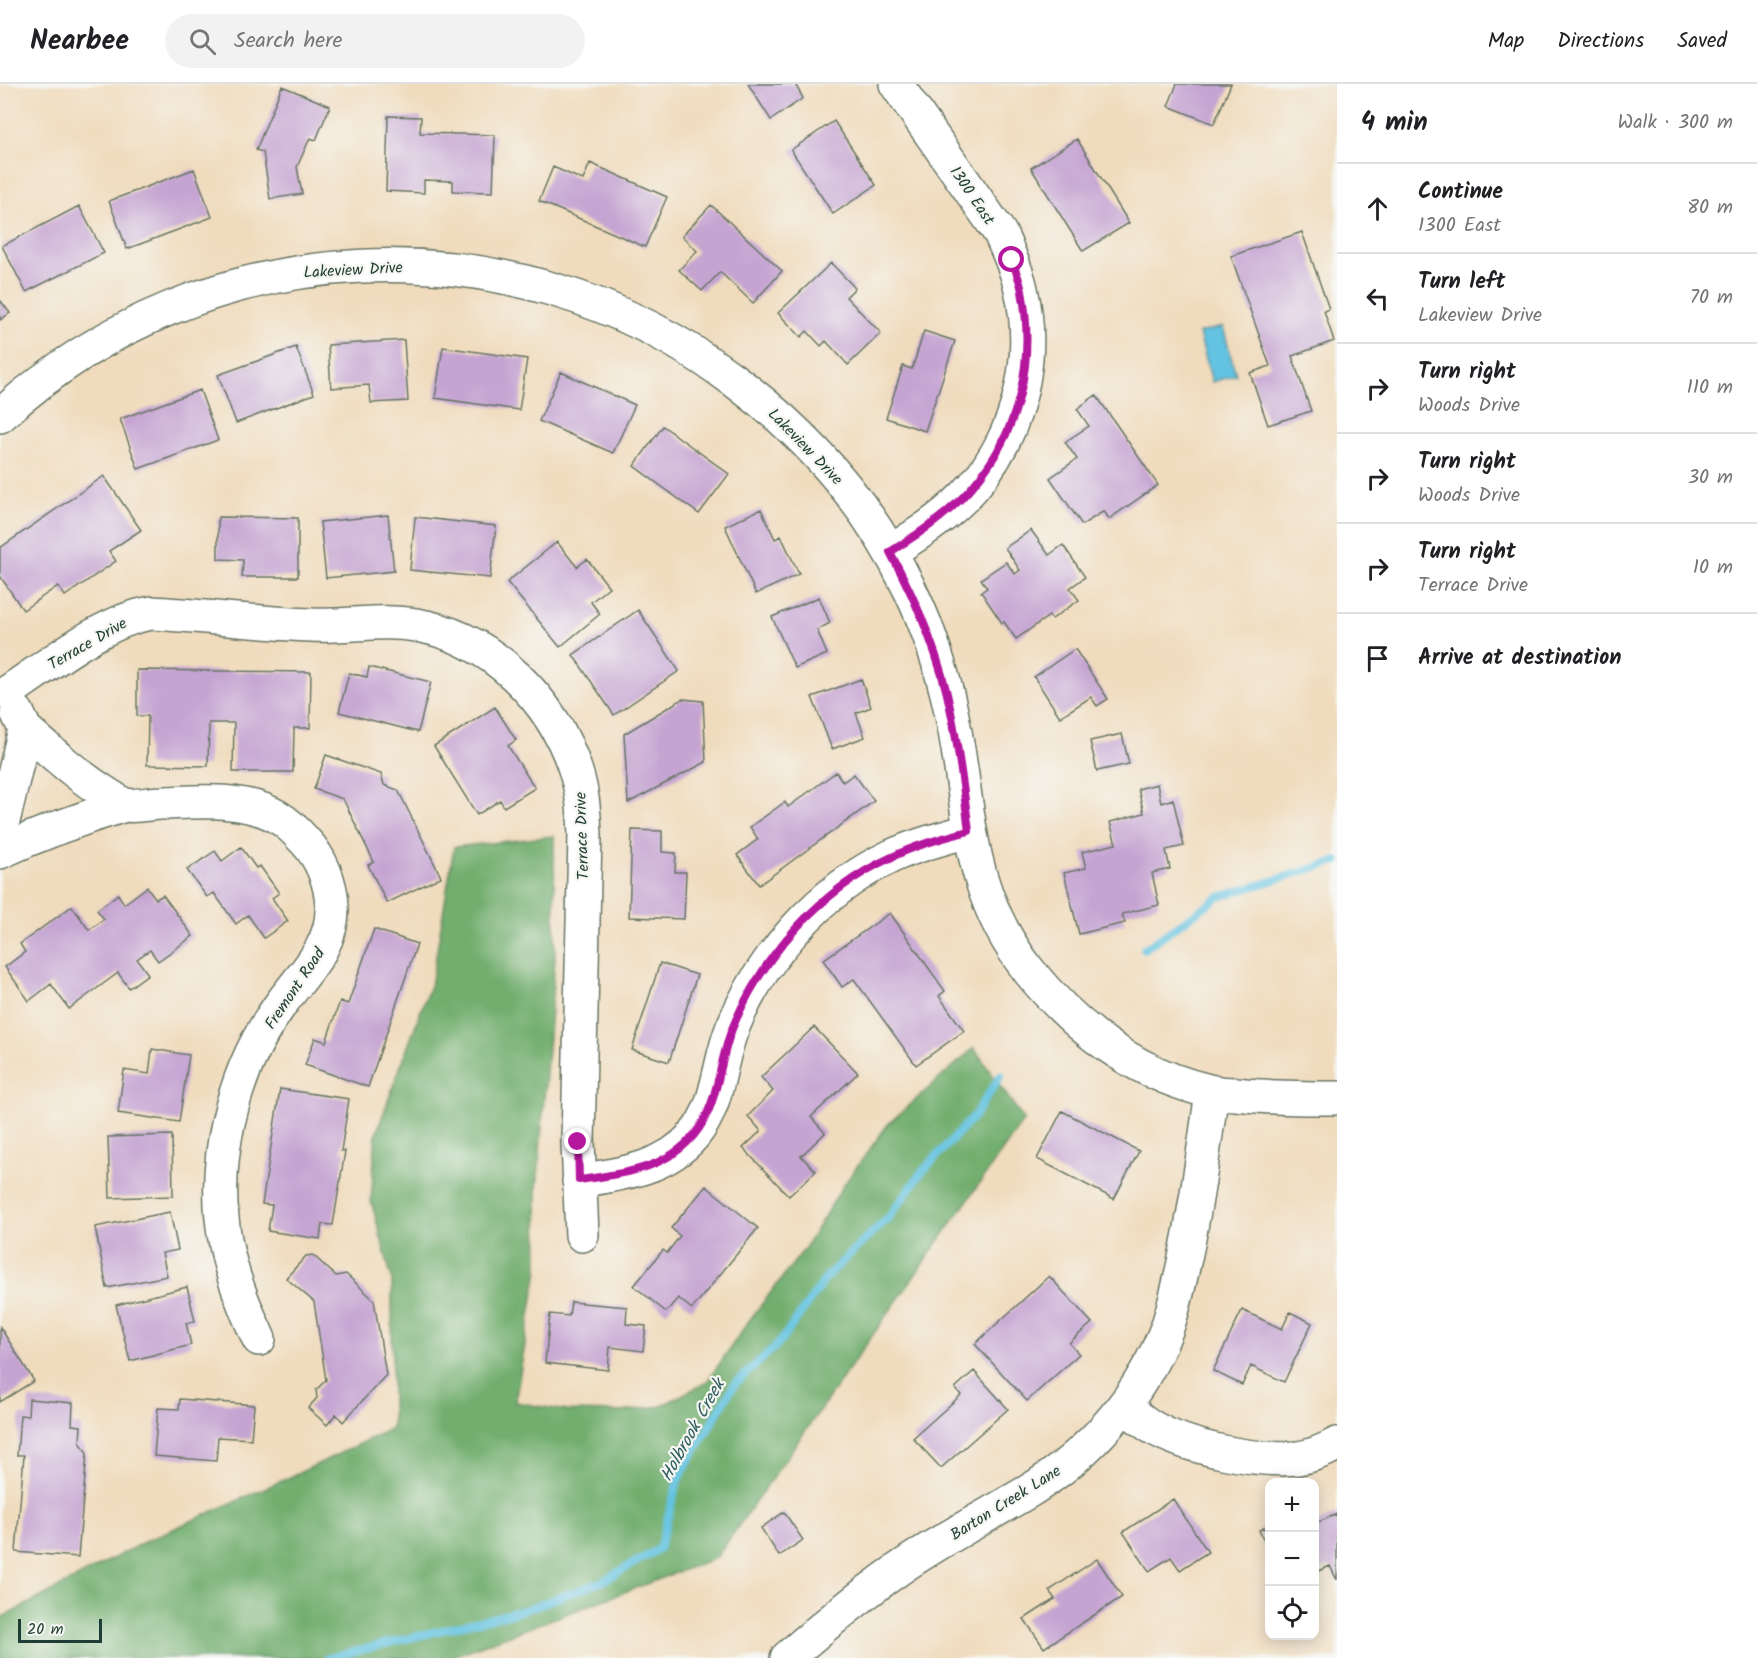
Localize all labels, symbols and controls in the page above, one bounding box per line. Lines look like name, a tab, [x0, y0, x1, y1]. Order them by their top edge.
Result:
search box	[165, 14, 585, 68]
text: Nearbee	[30, 19, 129, 64]
text: Search here	[234, 24, 342, 59]
icon: search	[186, 25, 219, 58]
text: Map	[1488, 25, 1524, 58]
text: Directions	[1557, 25, 1644, 58]
text: Saved	[1677, 25, 1727, 58]
text: 4 min	[1361, 102, 1428, 144]
text: Walk · 300 m	[1618, 107, 1733, 139]
street label: 1300 East	[943, 161, 1001, 231]
text: Continue	[1418, 175, 1503, 210]
icon: ahead	[1361, 192, 1394, 225]
text: 80 m	[1687, 192, 1733, 224]
text: 1300 East	[1418, 210, 1501, 242]
route start	[998, 246, 1024, 272]
street label: Lakeview Drive	[303, 255, 403, 286]
text: Turn left	[1418, 265, 1505, 300]
icon: left	[1361, 282, 1394, 315]
text: 70 m	[1690, 282, 1733, 314]
text: Lakeview Drive	[1418, 300, 1542, 332]
text: Turn right	[1418, 355, 1516, 390]
icon: right	[1361, 372, 1394, 405]
text: 110 m	[1687, 372, 1733, 404]
text: Woods Drive	[1418, 390, 1520, 422]
street label: Lakeview Drive	[761, 403, 848, 491]
text: Turn right	[1418, 445, 1516, 480]
icon: right	[1361, 462, 1394, 495]
text: 30 m	[1688, 462, 1733, 494]
text: Woods Drive	[1418, 480, 1520, 512]
text: Turn right	[1418, 535, 1516, 570]
icon: right	[1361, 552, 1394, 585]
text: 10 m	[1693, 552, 1733, 584]
text: Terrace Drive	[1418, 570, 1528, 602]
street label: Terrace Drive	[43, 611, 132, 677]
text: Arrive at destination	[1418, 641, 1621, 676]
icon: arrive	[1361, 642, 1394, 675]
street label: Terrace Drive	[568, 792, 597, 880]
street label: Fremont Road	[259, 942, 332, 1035]
route end	[564, 1128, 590, 1154]
water label: Holbrook Creek	[653, 1372, 735, 1487]
street label: Barton Creek Lane	[946, 1459, 1066, 1547]
map controls	[1265, 1478, 1319, 1640]
button: +	[1265, 1478, 1319, 1532]
button: −	[1265, 1532, 1319, 1586]
button: locate	[1265, 1586, 1319, 1640]
scale bar	[18, 1616, 102, 1644]
text: 20 m	[27, 1617, 63, 1642]

